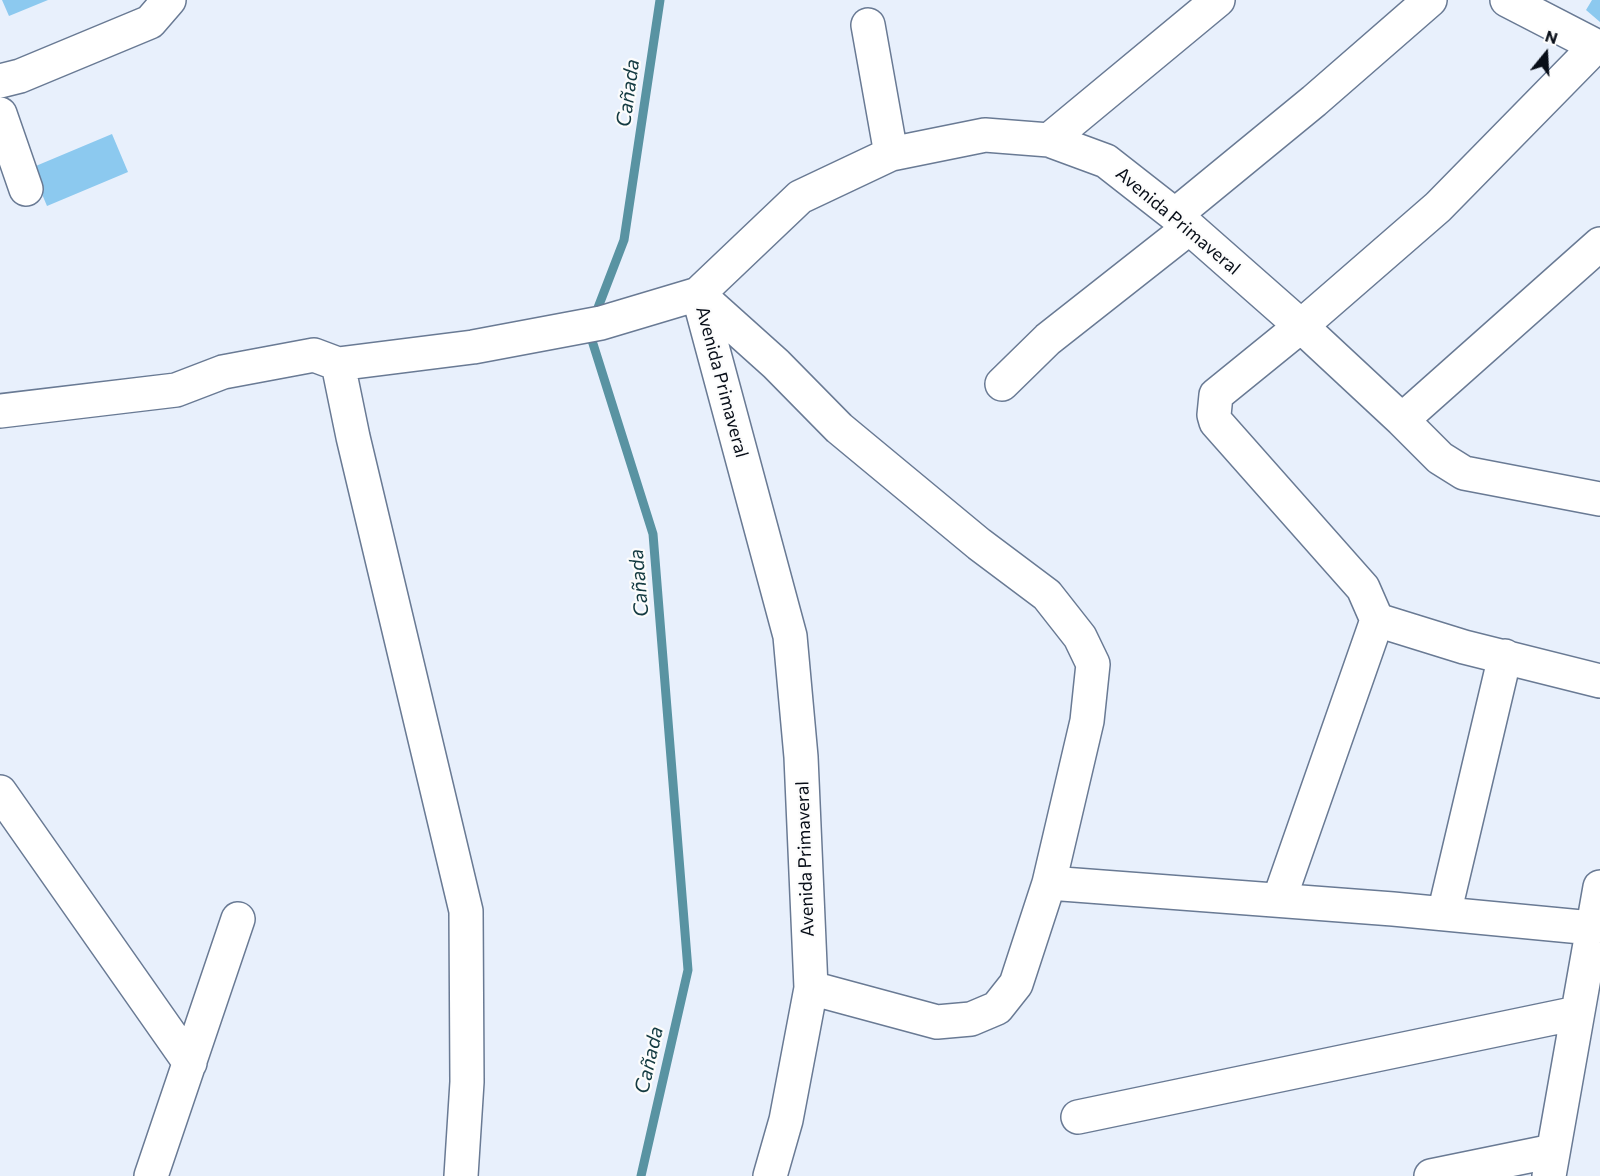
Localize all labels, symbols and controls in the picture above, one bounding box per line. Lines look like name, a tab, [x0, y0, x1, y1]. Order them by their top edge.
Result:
north arrow	[1516, 24, 1576, 84]
text: N	[1543, 26, 1560, 47]
water label: Cañada	[611, 58, 645, 128]
street label: Avenida Primaveral	[1111, 163, 1245, 279]
street label: Avenida Primaveral	[691, 304, 753, 460]
water label: Cañada	[624, 548, 654, 618]
street label: Avenida Primaveral	[791, 781, 819, 937]
water label: Cañada	[630, 1024, 668, 1096]

